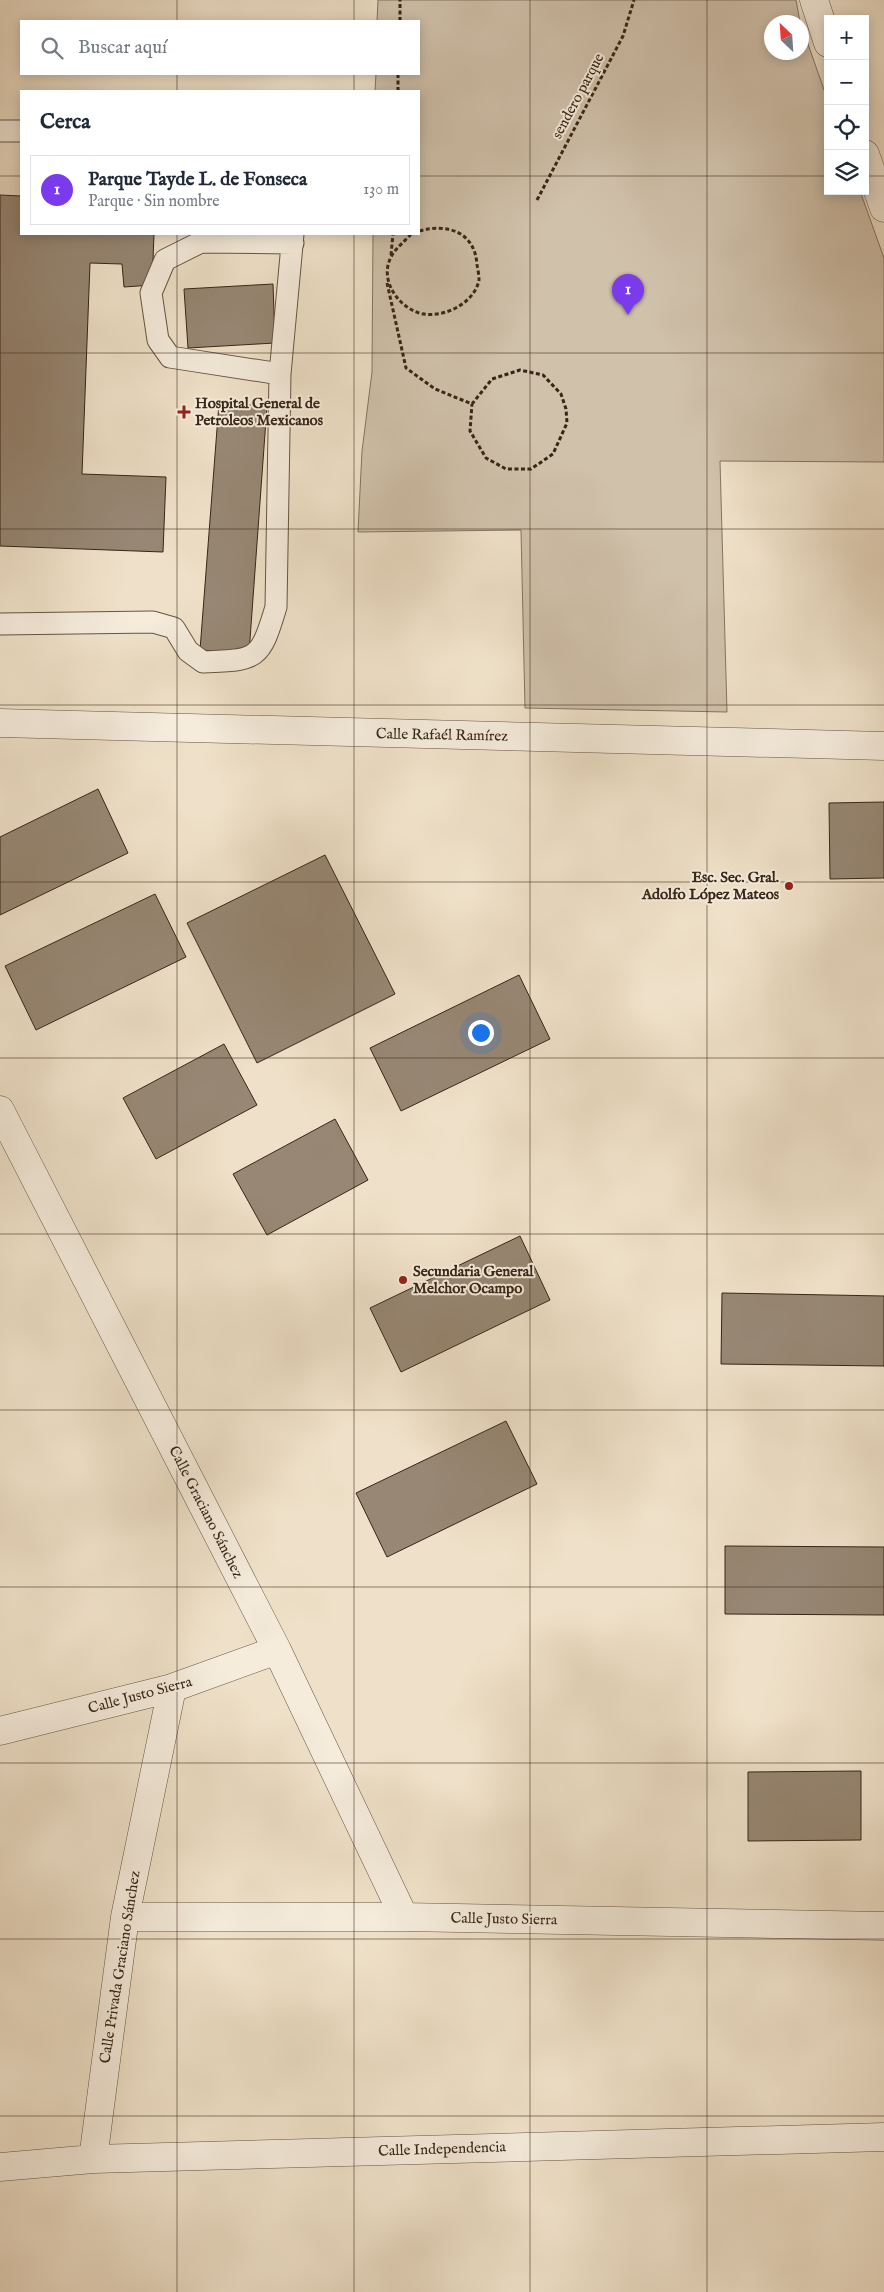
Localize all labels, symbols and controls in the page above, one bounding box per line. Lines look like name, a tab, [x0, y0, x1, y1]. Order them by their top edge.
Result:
north arrow	[764, 15, 809, 60]
map controls	[824, 15, 869, 195]
button: +	[824, 15, 869, 60]
search box	[20, 20, 420, 75]
icon: search	[38, 34, 66, 62]
text: Buscar aquí	[78, 36, 167, 60]
street label: sendero parque	[548, 50, 609, 142]
button: −	[824, 60, 869, 105]
button: locate	[824, 105, 869, 150]
text: Cerca	[40, 109, 90, 136]
button: layers	[824, 150, 869, 195]
text: Parque Tayde L. de Fonseca	[88, 168, 307, 192]
text: 1	[54, 180, 60, 200]
text: 130 m	[363, 180, 399, 200]
text: Parque · Sin nombre	[88, 192, 220, 212]
pin: 1	[612, 274, 644, 315]
place label: Hospital General de Petroleos Mexicanos	[195, 394, 324, 430]
marker: Hospital General de Petroleos Mexicanos	[177, 405, 191, 419]
street label: Calle Rafaél Ramírez	[376, 724, 508, 746]
place label: Esc. Sec. Gral. Adolfo López Mateos	[641, 868, 780, 904]
marker: Esc. Sec. Gral. Adolfo López Mateos	[783, 880, 795, 892]
your location	[468, 1020, 494, 1046]
place label: Secundaria General Melchor Ocampo	[413, 1262, 534, 1298]
marker: Secundaria General Melchor Ocampo	[397, 1274, 409, 1286]
street label: Calle Graciano Sánchez	[164, 1443, 248, 1581]
street label: Calle Justo Sierra	[86, 1672, 195, 1718]
street label: Calle Privada Graciano Sánchez	[95, 1869, 145, 2065]
street label: Calle Justo Sierra	[450, 1909, 558, 1929]
street label: Calle Independencia	[378, 2137, 507, 2161]

